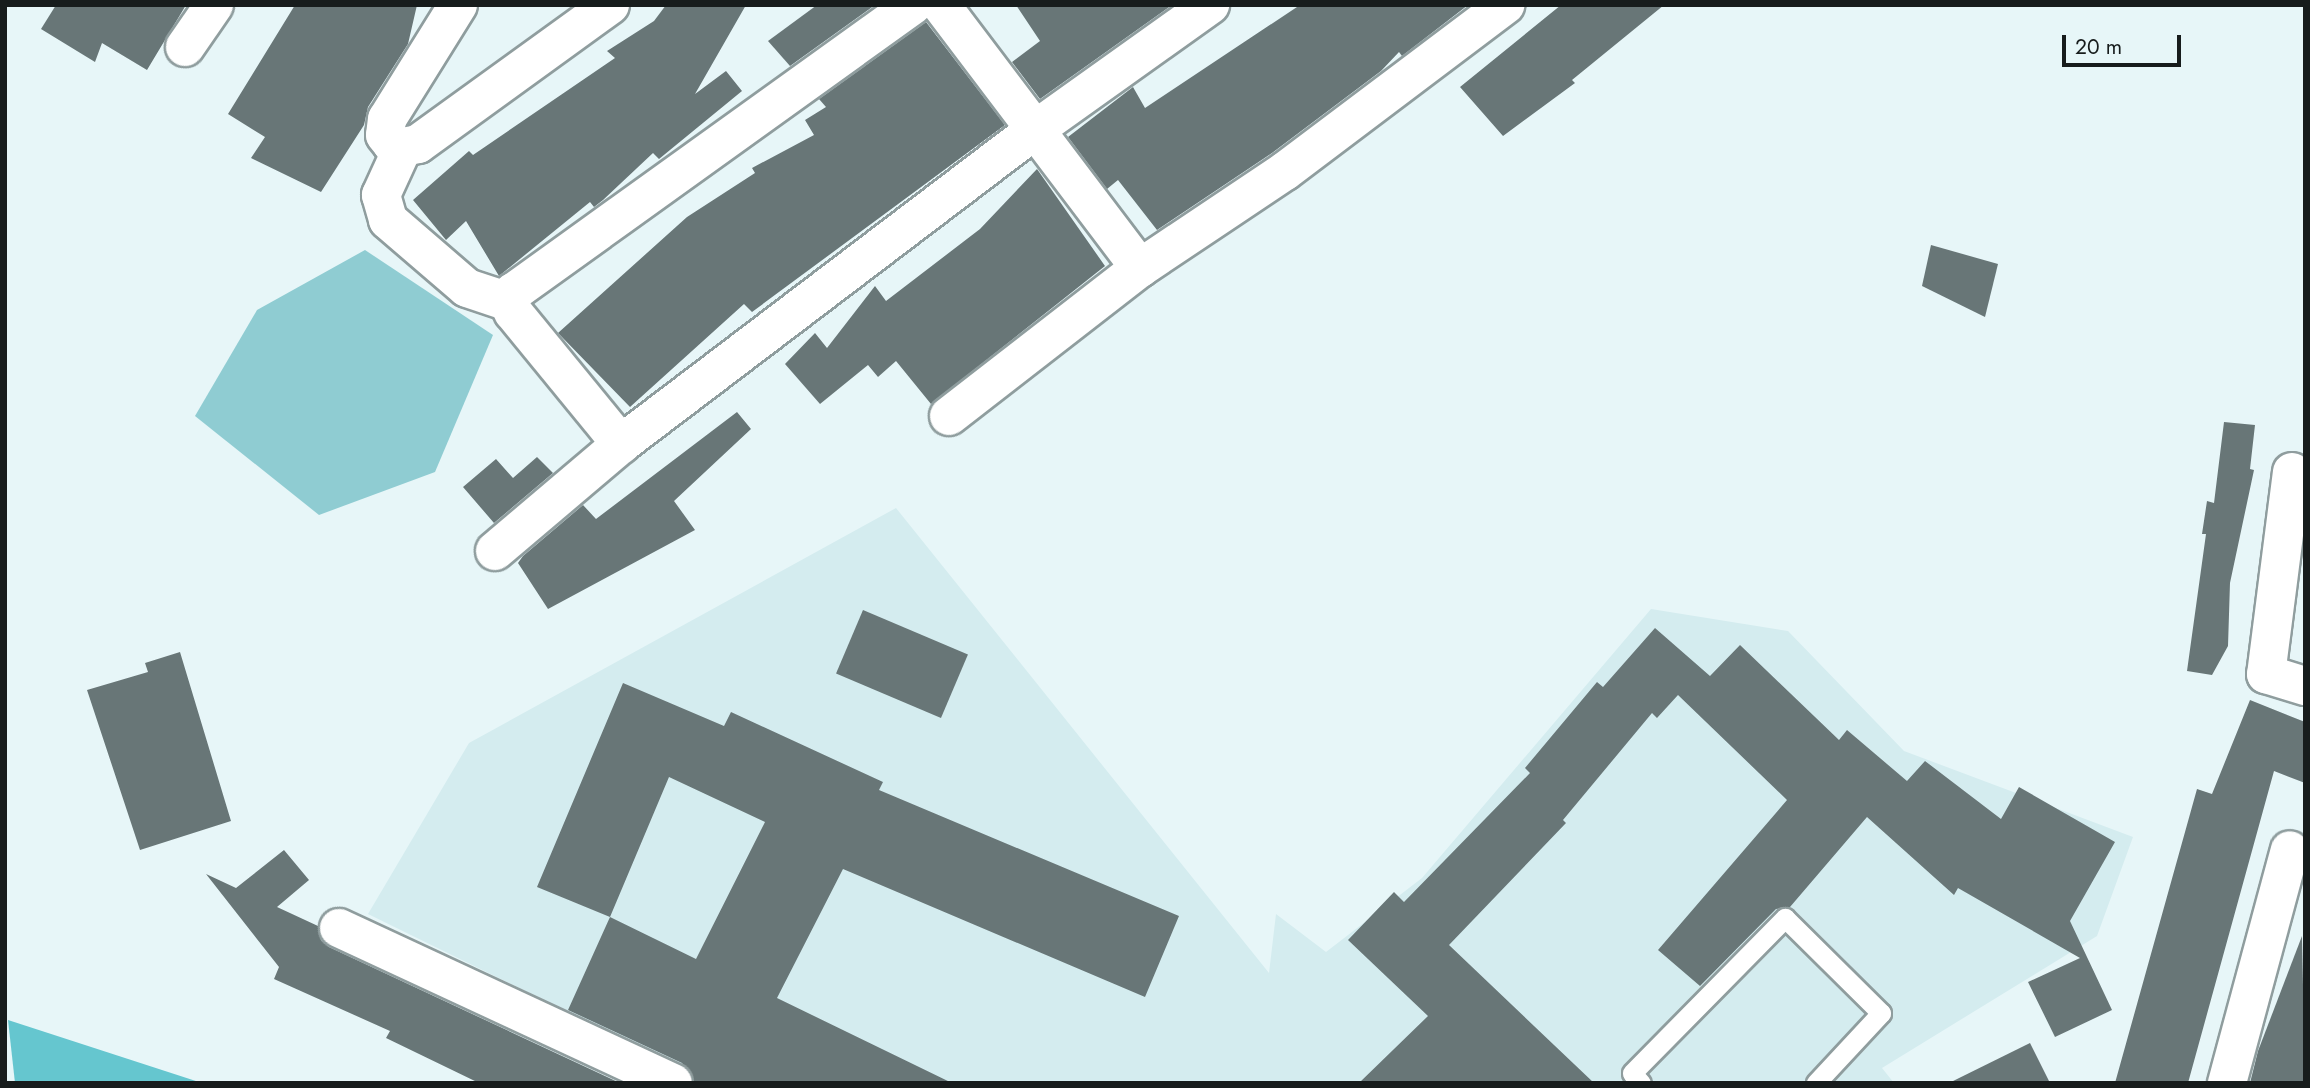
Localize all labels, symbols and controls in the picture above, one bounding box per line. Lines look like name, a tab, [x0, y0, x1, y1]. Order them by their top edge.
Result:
scale bar	[2065, 21, 2184, 65]
text: 20 m	[2075, 32, 2122, 62]

